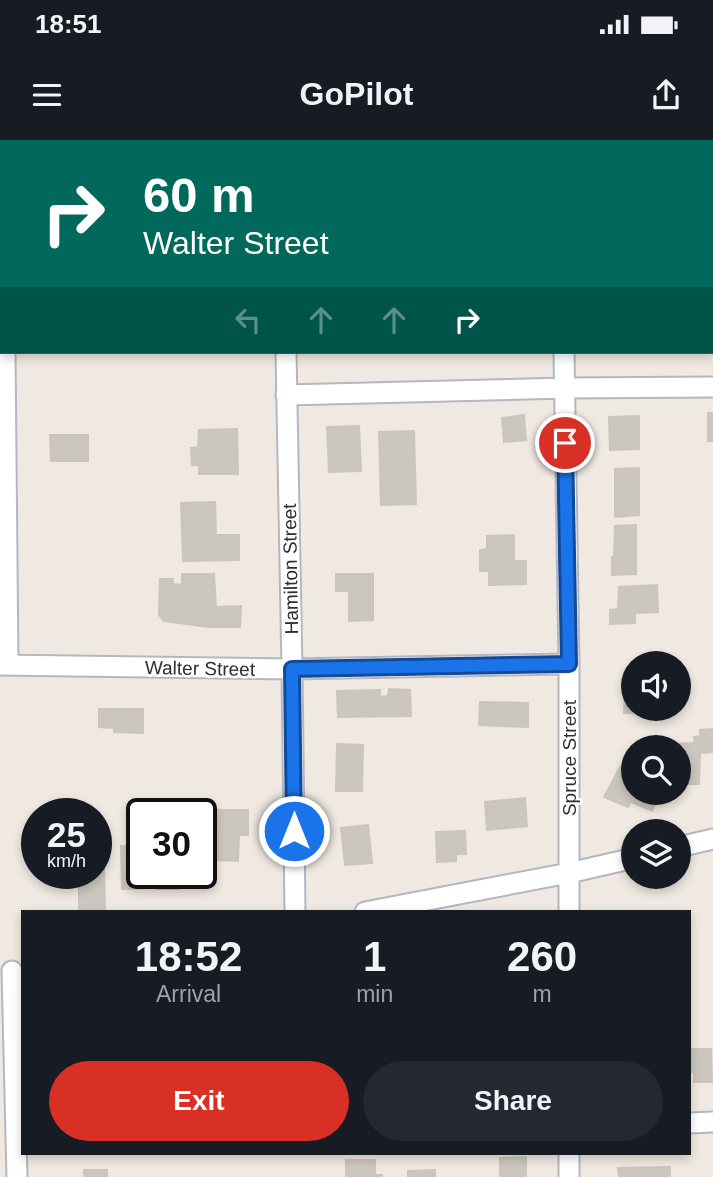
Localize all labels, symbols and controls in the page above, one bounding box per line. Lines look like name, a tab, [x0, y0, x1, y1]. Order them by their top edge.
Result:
text: 18:51	[35, 9, 102, 39]
icon: menu	[28, 76, 66, 114]
text: GoPilot	[300, 76, 413, 112]
icon: share	[647, 76, 685, 114]
icon: right	[28, 168, 119, 259]
text: 60 m	[143, 168, 255, 222]
text: Walter Street	[143, 225, 329, 261]
icon: left	[229, 301, 267, 339]
icon: ahead	[302, 301, 340, 339]
icon: ahead	[375, 301, 413, 339]
icon: right	[448, 301, 486, 339]
pin	[535, 413, 595, 473]
icon: arrive	[546, 424, 584, 462]
street label: Hamilton Street	[279, 503, 302, 635]
map controls	[621, 651, 691, 889]
button: sound	[621, 651, 691, 721]
street label: Walter Street	[145, 657, 256, 680]
street label: Spruce Street	[559, 699, 580, 816]
button: search	[621, 735, 691, 805]
position arrow	[257, 794, 331, 868]
speed limit sign: 30	[126, 798, 217, 889]
text: 25	[47, 815, 86, 854]
button: layers	[621, 819, 691, 889]
text: km/h	[47, 851, 86, 871]
text: 18:52	[135, 933, 242, 980]
text: 1	[363, 933, 386, 980]
text: 260	[507, 933, 577, 980]
text: Arrival	[156, 981, 221, 1007]
text: min	[356, 981, 393, 1007]
text: m	[533, 981, 552, 1007]
button: Exit	[49, 1061, 349, 1141]
button: Share	[363, 1061, 663, 1141]

